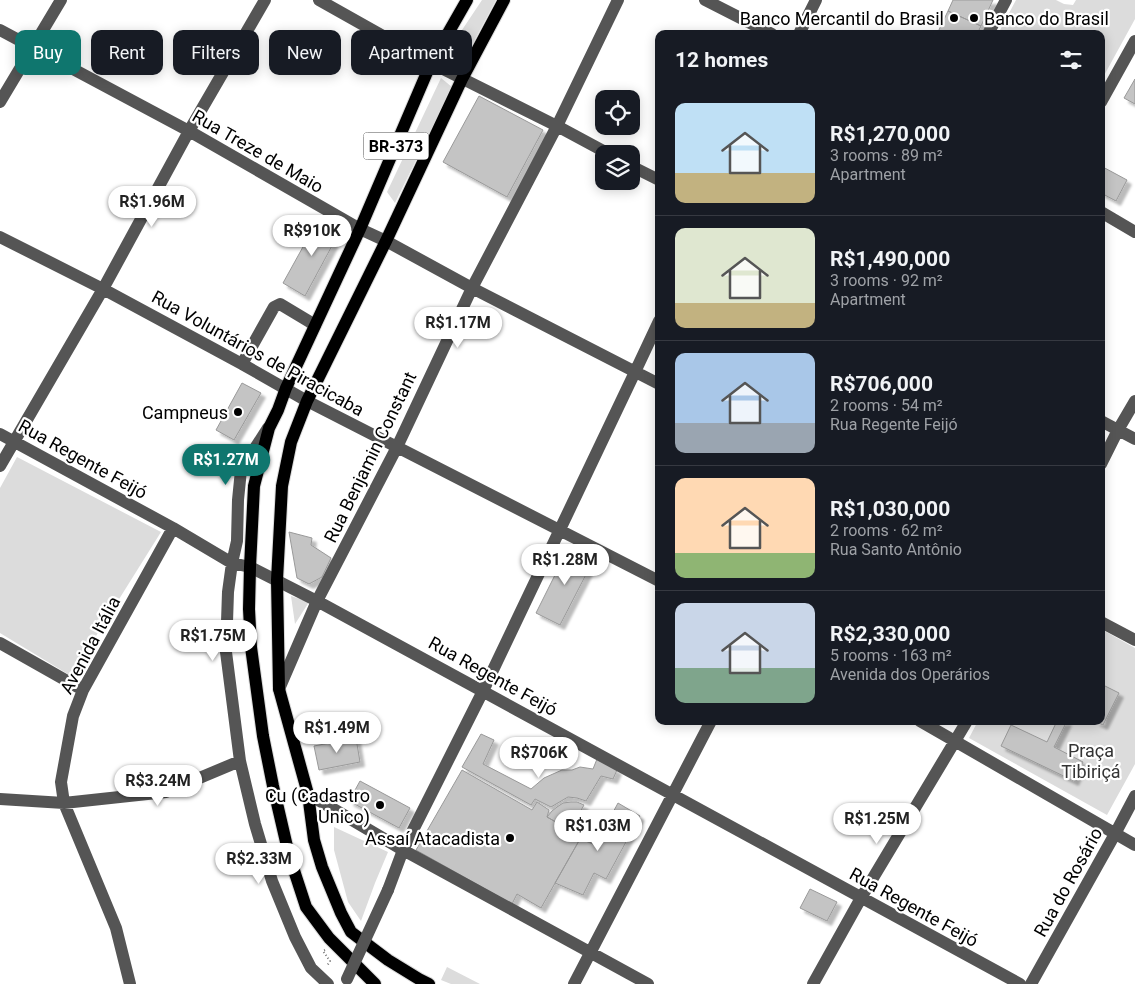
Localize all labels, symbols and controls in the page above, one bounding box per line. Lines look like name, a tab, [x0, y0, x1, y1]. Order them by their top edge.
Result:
place label: Banco Mercantil do Brasil	[740, 8, 944, 29]
place label: Banco do Brasil	[984, 8, 1109, 29]
marker: Banco Mercantil do Brasil	[948, 12, 960, 24]
marker: Banco do Brasil	[968, 12, 980, 24]
chip: Buy	[15, 30, 81, 75]
chip: Rent	[91, 30, 163, 75]
chip: Filters	[173, 30, 259, 75]
chip: New	[269, 30, 341, 75]
chip: Apartment	[351, 30, 472, 75]
icon: filters	[1057, 46, 1085, 74]
text: 12 homes	[675, 48, 768, 72]
map controls	[595, 90, 640, 190]
button: locate	[595, 90, 640, 135]
street label: Rua Treze de Maio	[189, 105, 327, 197]
text: R$1,270,000	[830, 122, 950, 146]
icon: home	[715, 123, 775, 183]
road number: BR-373	[364, 132, 428, 160]
button: layers	[595, 145, 640, 190]
text: 3 rooms · 89 m²	[830, 146, 943, 165]
text: Apartment	[830, 165, 906, 184]
pin: R$1.96M	[106, 186, 198, 228]
text: R$1.96M	[119, 192, 185, 211]
pin: R$910K	[271, 214, 353, 257]
text: R$910K	[283, 221, 341, 240]
text: R$1,490,000	[830, 247, 950, 271]
icon: home	[715, 248, 775, 308]
text: 3 rooms · 92 m²	[830, 271, 943, 290]
street label: Rua Voluntários de Piracicaba	[148, 286, 368, 420]
text: Apartment	[830, 290, 906, 309]
pin: R$1.17M	[412, 306, 504, 349]
text: R$1.17M	[425, 313, 491, 332]
street label: Rua Benjamin Constant	[319, 368, 421, 546]
text: R$706,000	[830, 372, 933, 396]
icon: home	[715, 373, 775, 433]
text: 2 rooms · 54 m²	[830, 396, 943, 415]
place label: Campneus	[142, 402, 228, 423]
marker: Campneus	[232, 406, 244, 418]
street label: Rua Regente Feijó	[15, 415, 151, 503]
text: Rua Regente Feijó	[830, 415, 958, 434]
pin: R$1.27M	[180, 444, 272, 486]
text: R$1.27M	[193, 450, 259, 469]
text: R$1,030,000	[830, 497, 950, 521]
icon: home	[715, 498, 775, 558]
text: 2 rooms · 62 m²	[830, 521, 943, 540]
text: Rua Santo Antônio	[830, 540, 962, 559]
pin: R$1.28M	[519, 544, 611, 586]
text: R$1.28M	[532, 550, 598, 569]
street label: Avenida Itália	[56, 593, 124, 697]
pin: R$1.75M	[167, 620, 259, 662]
text: R$2,330,000	[830, 622, 950, 646]
icon: home	[715, 623, 775, 683]
text: R$1.75M	[180, 626, 246, 645]
street label: Rua Regente Feijó	[425, 632, 561, 720]
text: 5 rooms · 163 m²	[830, 646, 952, 665]
text: Avenida dos Operários	[830, 665, 990, 684]
pin: R$1.49M	[291, 712, 383, 754]
text: R$1.49M	[304, 718, 370, 737]
pin: R$706K	[498, 736, 580, 779]
park label: Praça Tibiriçá	[1061, 740, 1121, 782]
text: R$706K	[510, 743, 568, 762]
pin: R$3.24M	[112, 764, 204, 807]
text: R$3.24M	[125, 771, 191, 790]
place label: Cu (Cadastro Unico)	[265, 785, 370, 828]
marker: Cu (Cadastro Unico)	[374, 799, 386, 811]
pin: R$1.25M	[831, 802, 923, 845]
text: R$1.25M	[844, 809, 910, 828]
pin: R$1.03M	[552, 810, 644, 852]
text: R$1.03M	[565, 816, 631, 835]
street label: Rua do Rosário	[1029, 824, 1107, 940]
place label: Assaí Atacadista	[365, 828, 500, 849]
marker: Assaí Atacadista	[504, 832, 516, 844]
pin: R$2.33M	[213, 842, 305, 885]
text: R$2.33M	[226, 849, 292, 868]
street label: Rua Regente Feijó	[846, 863, 982, 951]

